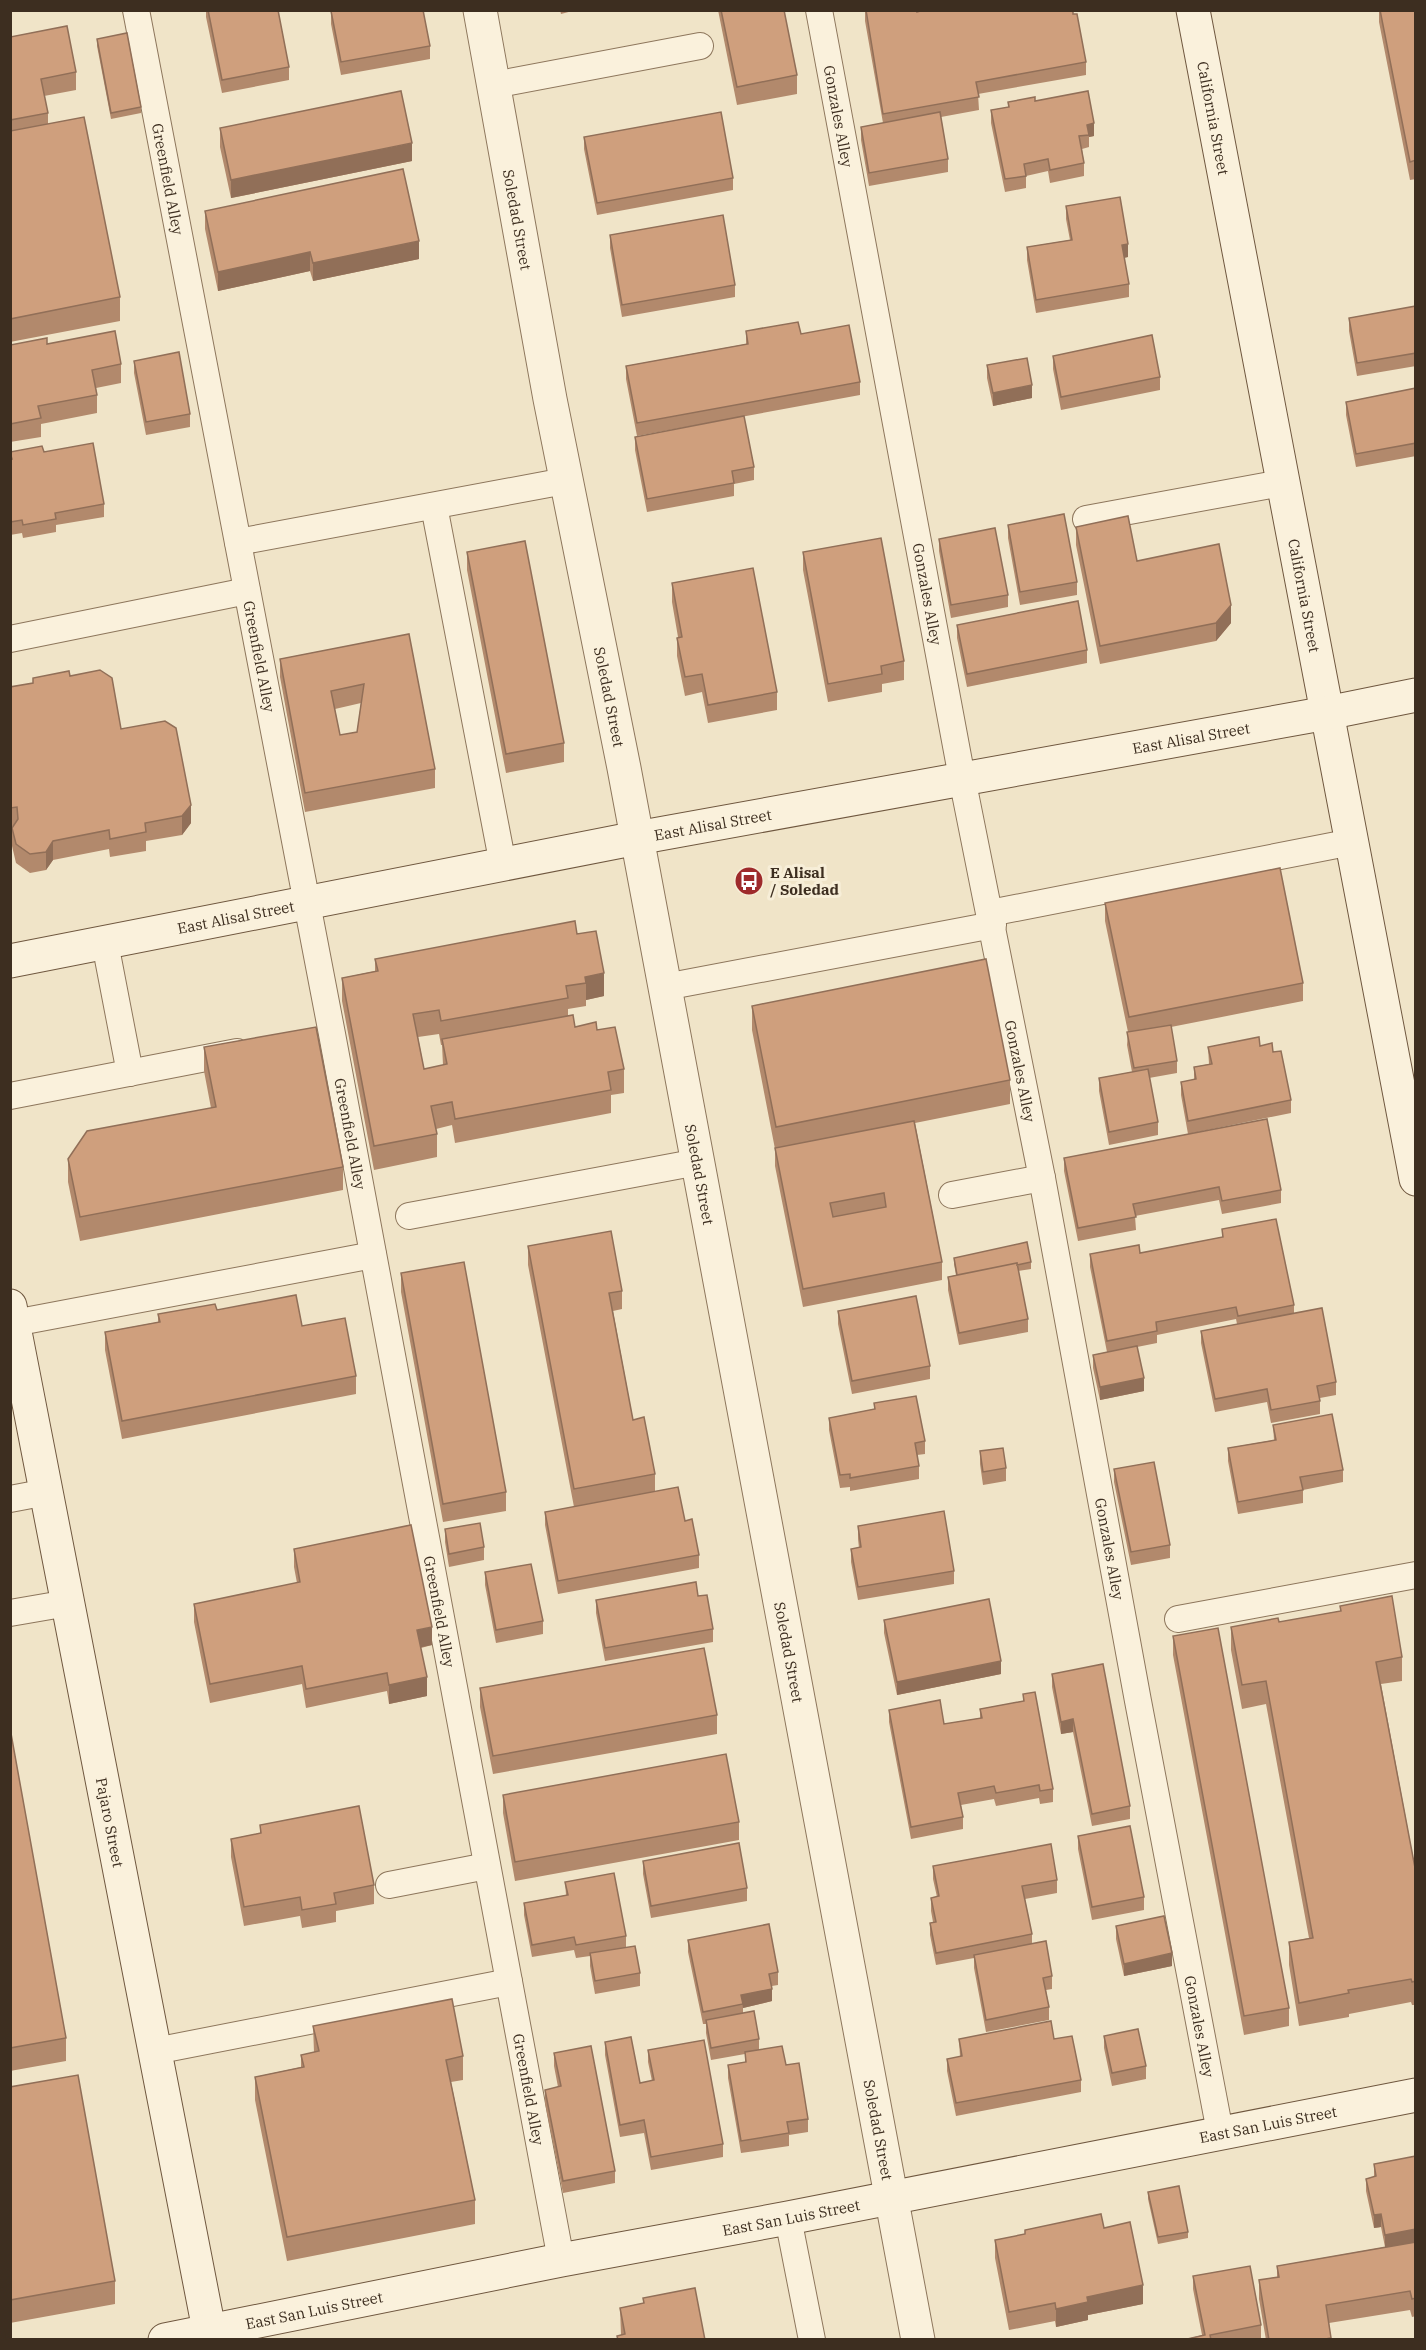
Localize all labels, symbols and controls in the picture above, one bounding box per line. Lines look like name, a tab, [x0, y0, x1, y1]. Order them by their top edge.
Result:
street label: California Street	[1193, 60, 1234, 177]
street label: Gonzales Alley	[820, 64, 858, 169]
street label: Greenfield Alley	[148, 122, 188, 236]
street label: Soledad Street	[499, 168, 536, 272]
street label: California Street	[1285, 537, 1325, 654]
street label: Gonzales Alley	[909, 541, 947, 646]
street label: Greenfield Alley	[240, 599, 280, 714]
street label: Soledad Street	[590, 645, 629, 749]
street label: East Alisal Street	[1131, 718, 1251, 758]
street label: East Alisal Street	[653, 804, 773, 844]
place label: E Alisal / Soledad	[770, 863, 840, 899]
bus stop icon: E Alisal / Soledad	[733, 865, 765, 897]
street label: East Alisal Street	[176, 896, 296, 937]
street label: Gonzales Alley	[1001, 1019, 1040, 1123]
street label: Greenfield Alley	[331, 1076, 370, 1191]
street label: Soledad Street	[681, 1122, 719, 1226]
street label: Gonzales Alley	[1091, 1496, 1129, 1601]
street label: Greenfield Alley	[420, 1554, 460, 1669]
street label: Soledad Street	[771, 1600, 808, 1704]
street label: Pajaro Street	[92, 1776, 128, 1869]
street label: Gonzales Alley	[1181, 1974, 1219, 2079]
street label: Greenfield Alley	[509, 2032, 549, 2146]
street label: Soledad Street	[860, 2078, 897, 2182]
street label: East San Luis Street	[1198, 2101, 1338, 2147]
street label: East San Luis Street	[721, 2195, 861, 2239]
street label: East San Luis Street	[244, 2287, 384, 2333]

